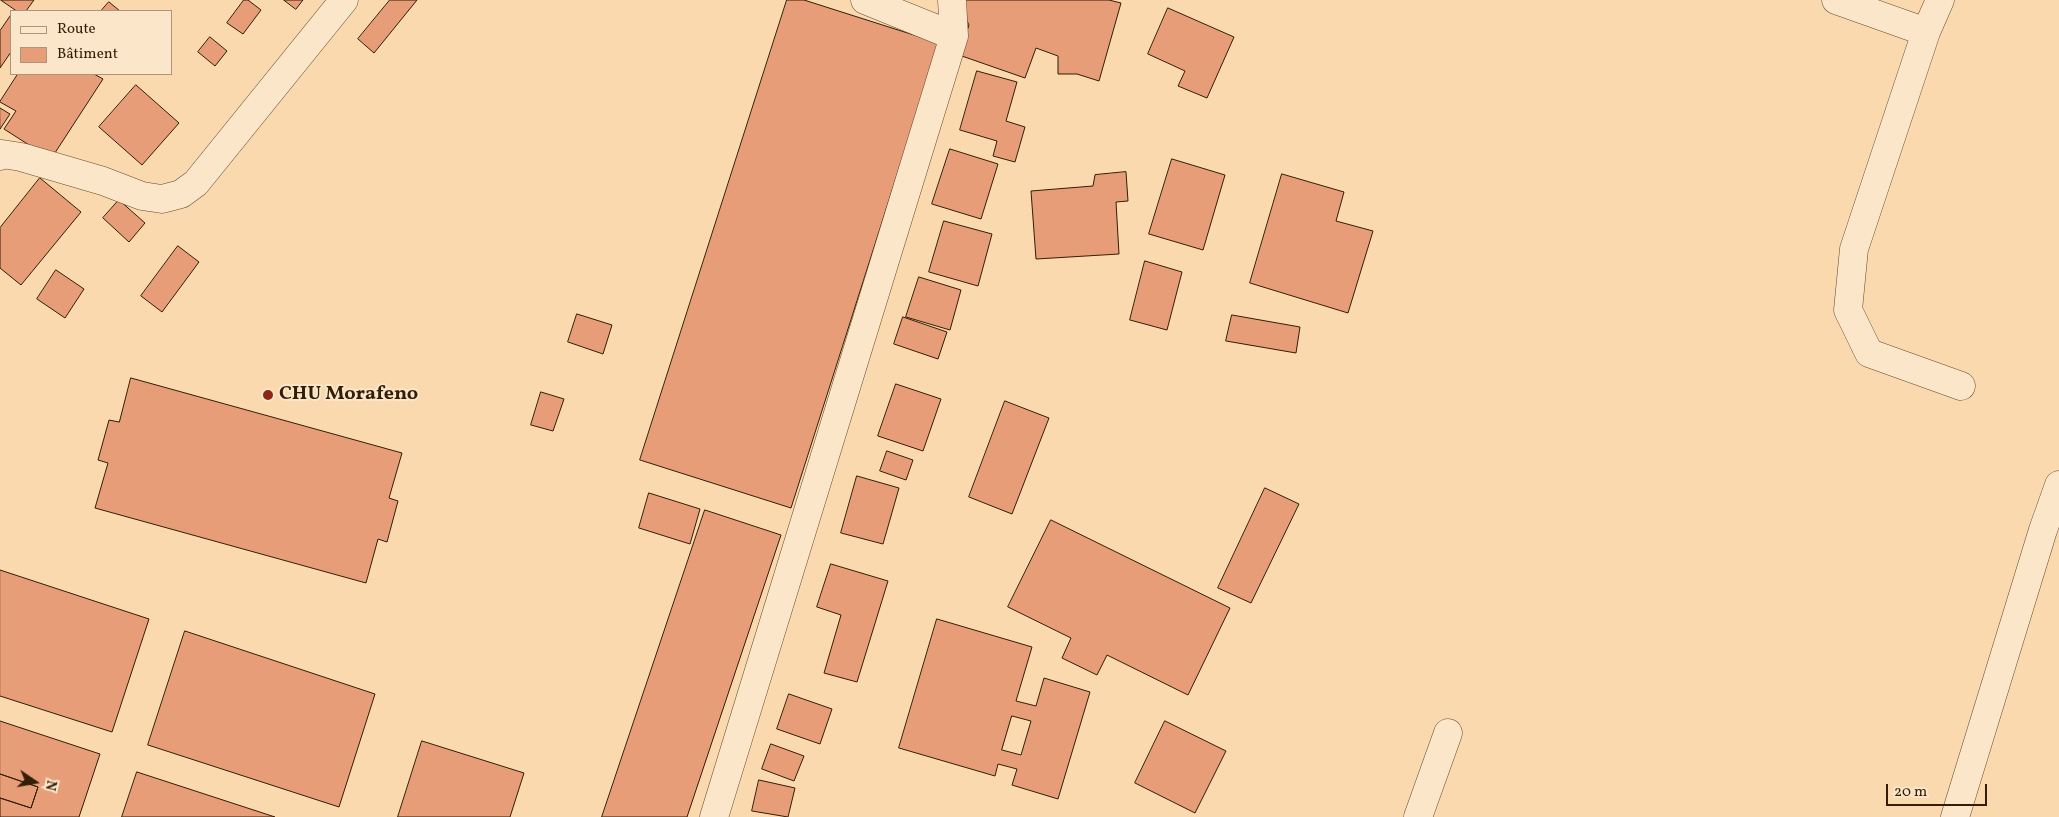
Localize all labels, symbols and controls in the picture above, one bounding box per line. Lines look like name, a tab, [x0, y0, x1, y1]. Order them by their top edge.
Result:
legend	[10, 10, 172, 75]
text: Route	[57, 19, 96, 40]
text: Bâtiment	[57, 44, 118, 65]
place label: CHU Morafeno	[279, 383, 418, 407]
marker: CHU Morafeno	[261, 388, 275, 402]
north arrow	[10, 757, 60, 807]
scale bar	[1889, 774, 1990, 806]
text: N	[40, 778, 61, 792]
text: 20 m	[1894, 782, 1927, 803]

